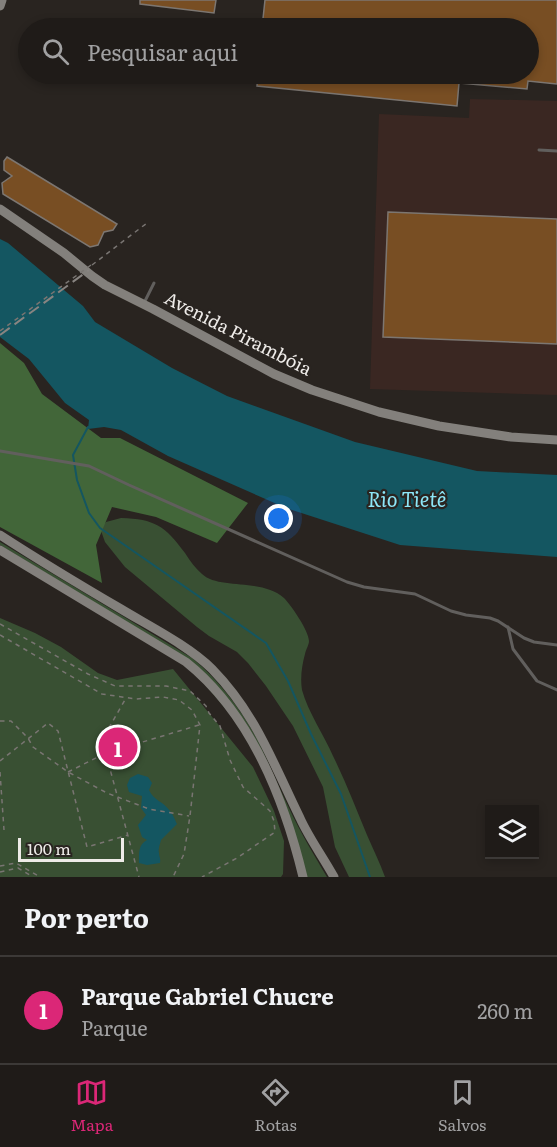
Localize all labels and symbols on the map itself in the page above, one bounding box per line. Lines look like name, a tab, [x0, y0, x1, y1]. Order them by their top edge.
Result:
street label: Avenida Pirambóia	[160, 284, 317, 382]
water label: Rio Tietê	[368, 483, 446, 513]
your location	[264, 504, 293, 533]
pin: 1	[98, 724, 138, 770]
scale bar	[18, 835, 124, 862]

